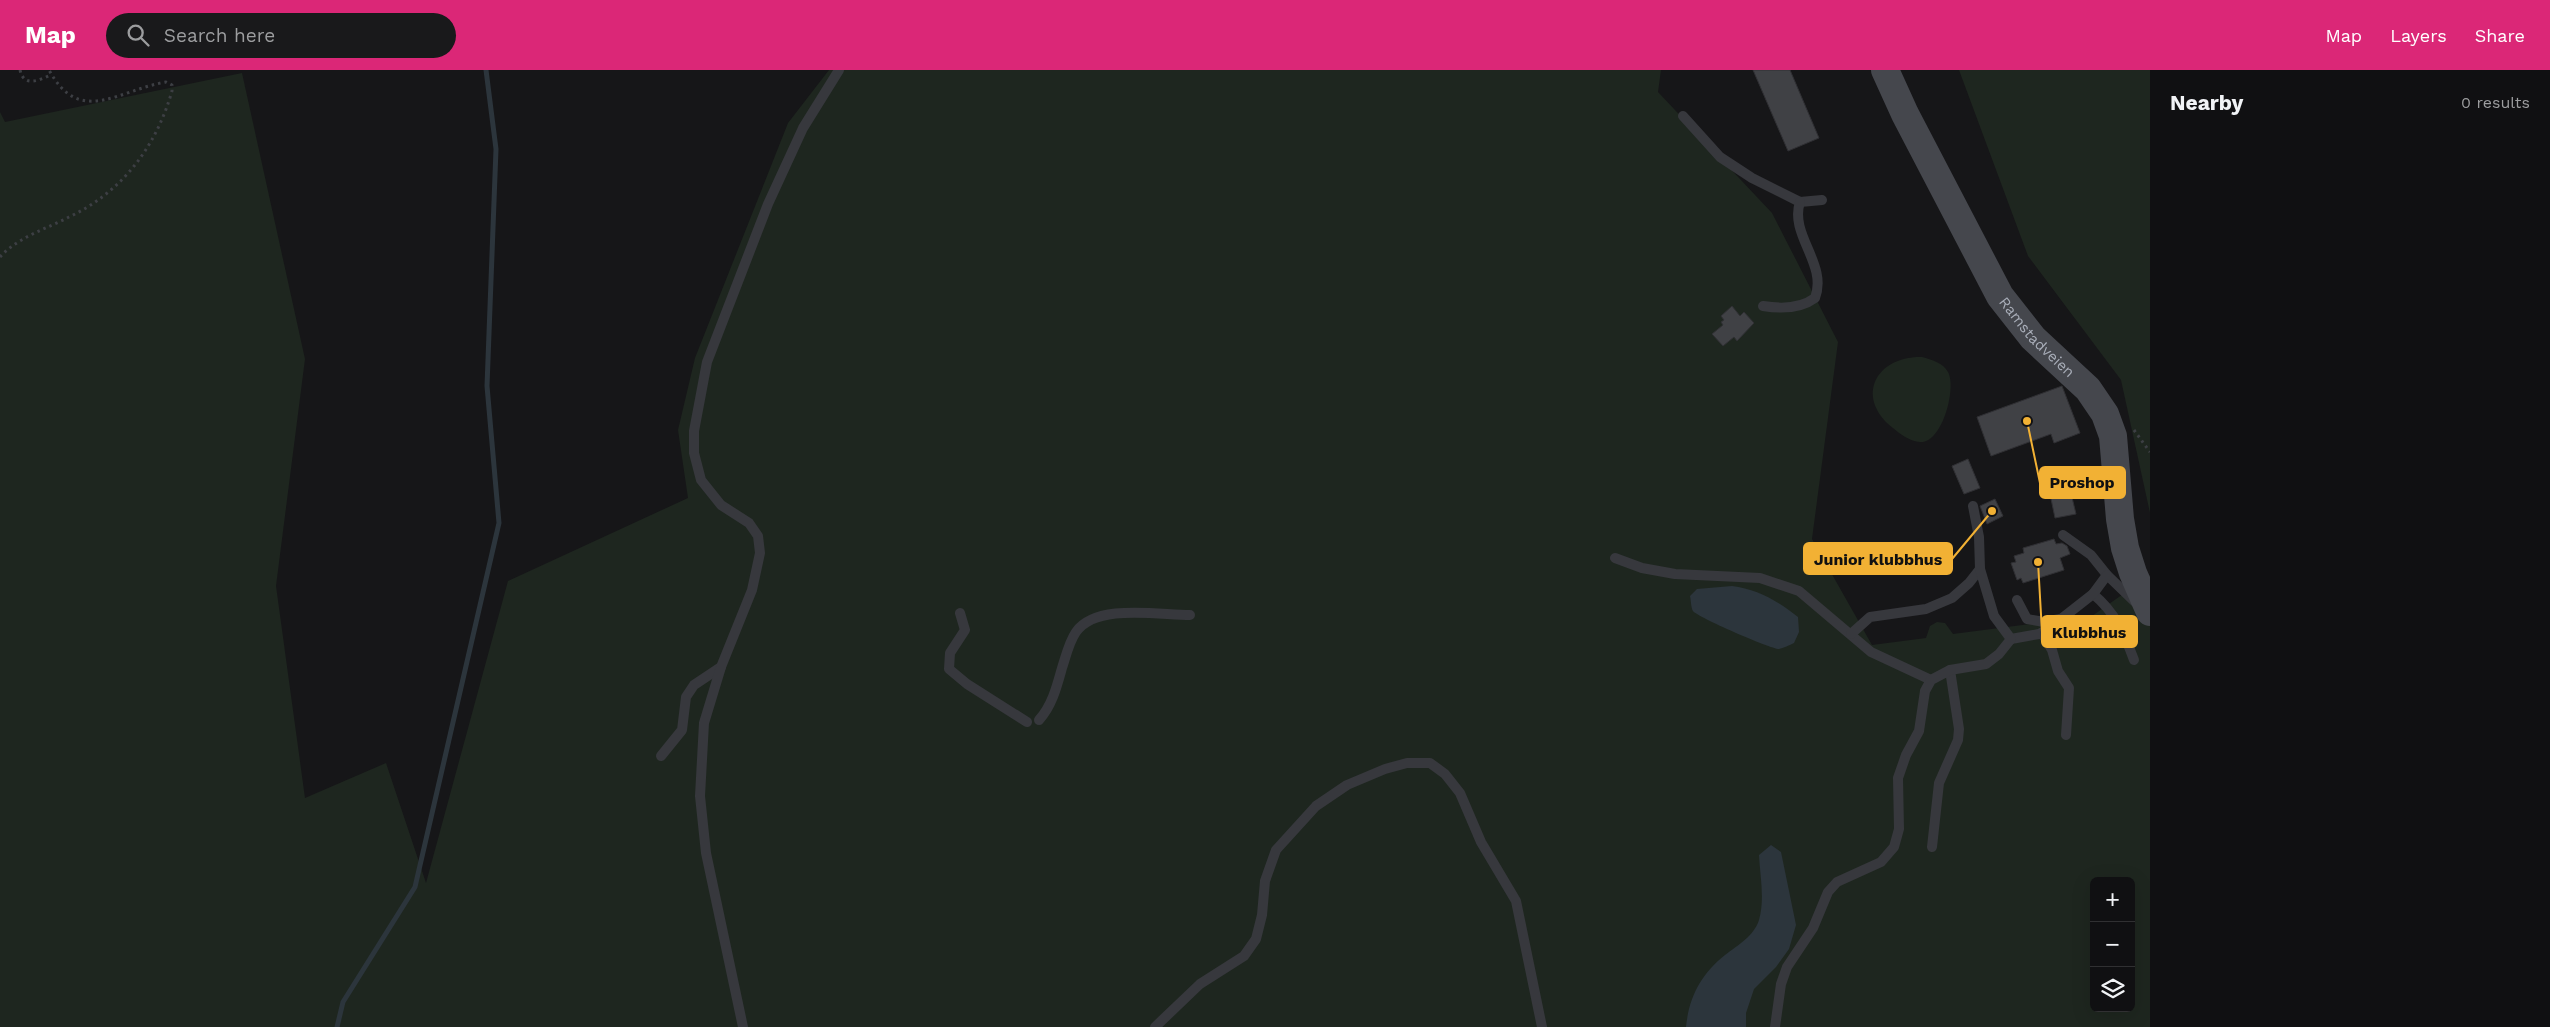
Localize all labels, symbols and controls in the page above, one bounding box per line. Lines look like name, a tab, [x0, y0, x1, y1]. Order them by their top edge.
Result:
search box	[106, 13, 456, 58]
text: Map	[25, 21, 76, 49]
icon: search	[124, 21, 152, 49]
text: Search here	[164, 24, 275, 47]
text: Map	[2325, 25, 2362, 46]
text: Layers	[2390, 25, 2447, 46]
text: Share	[2475, 25, 2525, 46]
text: Nearby	[2170, 90, 2243, 115]
text: 0 results	[2461, 93, 2530, 112]
street label: Ramstadveien	[1995, 293, 2078, 381]
callout: Proshop	[2040, 467, 2125, 498]
text: Proshop	[2049, 473, 2115, 492]
callout: Junior klubbhus	[1804, 543, 1952, 574]
text: Junior klubbhus	[1814, 550, 1943, 569]
callout: Klubbhus	[2042, 616, 2137, 647]
text: Klubbhus	[2052, 623, 2127, 642]
map controls	[2090, 877, 2135, 1012]
button: +	[2090, 877, 2135, 922]
button: −	[2090, 922, 2135, 967]
button: layers	[2090, 967, 2135, 1012]

